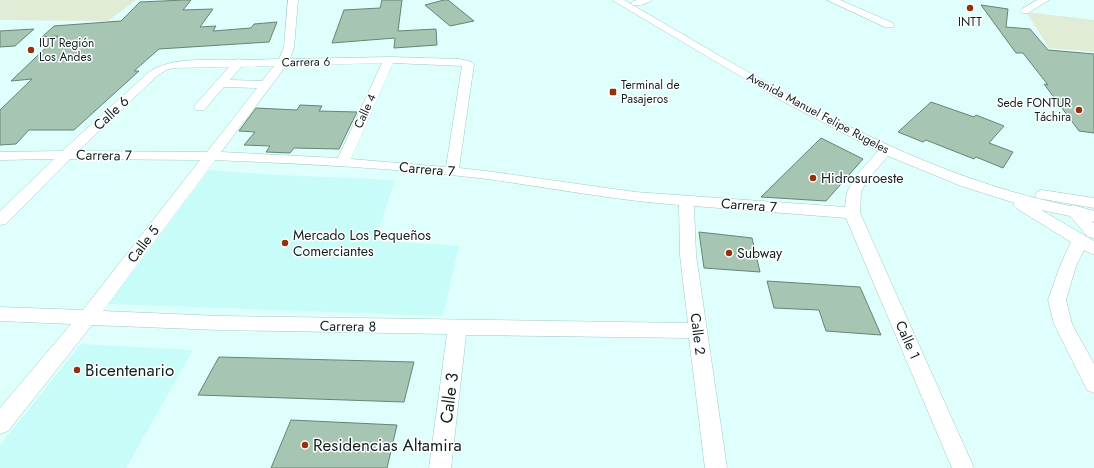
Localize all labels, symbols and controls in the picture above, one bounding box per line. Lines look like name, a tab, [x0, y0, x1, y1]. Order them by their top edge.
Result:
marker: INTT	[965, 3, 975, 13]
place label: INTT	[958, 13, 982, 31]
place label: IUT Región Los Andes	[39, 34, 94, 66]
marker: IUT Región Los Andes	[26, 45, 36, 55]
street label: Carrera 6	[282, 53, 331, 71]
street label: Avenida Manuel Felipe Rugeles	[744, 68, 893, 158]
place label: Terminal de Pasajeros	[621, 76, 680, 108]
marker: Terminal de Pasajeros	[608, 87, 618, 97]
street label: Calle 6	[89, 91, 133, 135]
street label: Calle 4	[349, 91, 381, 131]
place label: Sede FONTUR Táchira	[997, 94, 1071, 126]
marker: Sede FONTUR Táchira	[1074, 105, 1084, 115]
street label: Carrera 7	[76, 145, 133, 165]
street label: Carrera 7	[398, 157, 456, 181]
place label: Hidrosuroeste	[821, 168, 904, 188]
marker: Hidrosuroeste	[808, 173, 818, 183]
street label: Carrera 7	[720, 193, 778, 217]
street label: Calle 5	[122, 221, 164, 267]
place label: Mercado Los Pequeños Comerciantes	[293, 225, 431, 261]
marker: Mercado Los Pequeños Comerciantes	[280, 238, 290, 248]
place label: Subway	[737, 243, 783, 263]
marker: Subway	[724, 248, 734, 258]
street label: Calle 2	[686, 312, 710, 356]
street label: Carrera 8	[320, 316, 376, 336]
street label: Calle 1	[891, 317, 925, 363]
place label: Bicentenario	[85, 358, 174, 382]
marker: Bicentenario	[72, 365, 82, 375]
street label: Calle 3	[434, 371, 464, 425]
place label: Residencias Altamira	[313, 433, 462, 457]
marker: Residencias Altamira	[300, 440, 310, 450]

